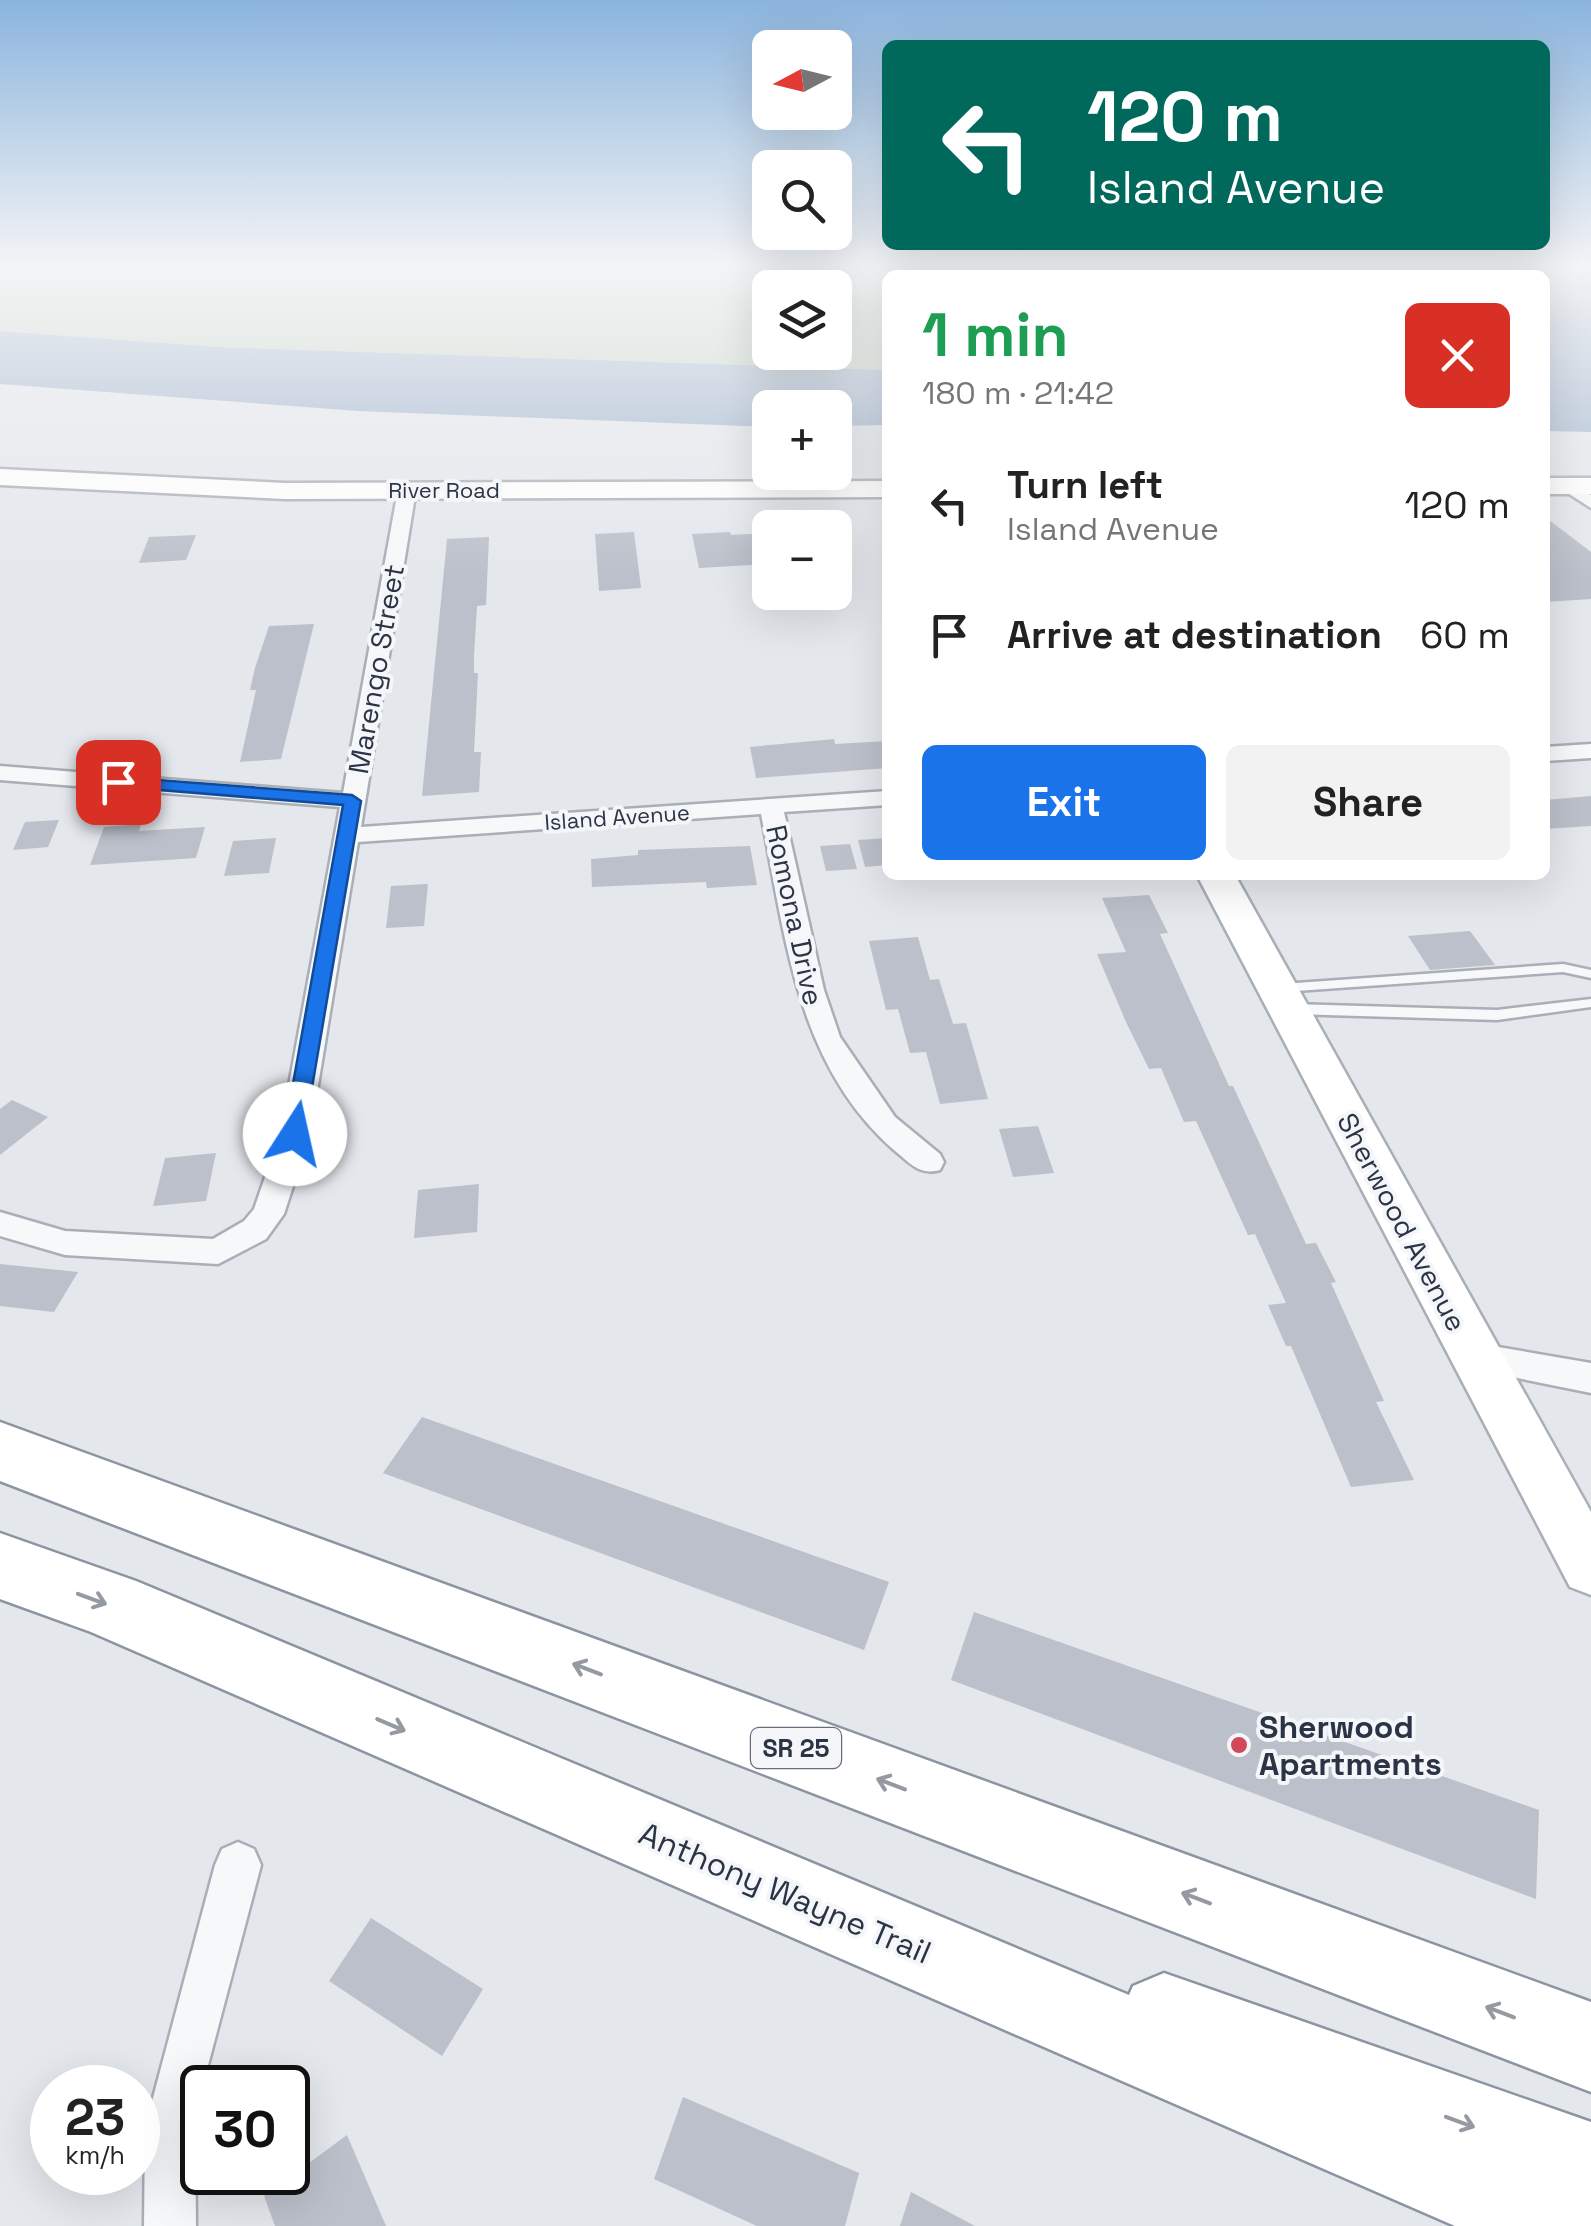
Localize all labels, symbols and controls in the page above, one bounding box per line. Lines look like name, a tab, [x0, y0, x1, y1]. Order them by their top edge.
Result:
north arrow	[752, 30, 852, 130]
map controls	[752, 30, 852, 610]
text: 120 m	[1087, 72, 1283, 161]
icon: left	[922, 80, 1052, 210]
button: search	[752, 150, 852, 250]
text: Island Avenue	[1087, 159, 1385, 216]
button: layers	[752, 270, 852, 370]
text: 1 min	[922, 297, 1069, 374]
button: close	[1405, 303, 1510, 408]
text: 180 m · 21:42	[922, 373, 1114, 413]
button: +	[752, 390, 852, 490]
text: Turn left	[1007, 461, 1163, 509]
street label: River Road	[388, 476, 500, 504]
icon: left	[922, 478, 977, 533]
text: 120 m	[1404, 481, 1510, 529]
text: Island Avenue	[1007, 509, 1219, 549]
button: −	[752, 510, 852, 610]
street label: Marengo Street	[340, 561, 412, 777]
icon: arrive	[922, 608, 977, 663]
text: Arrive at destination	[1007, 611, 1382, 659]
text: 60 m	[1420, 611, 1510, 659]
pin	[76, 740, 161, 825]
button: Exit	[922, 745, 1206, 860]
button: Share	[1226, 745, 1510, 860]
icon: arrive	[91, 755, 146, 810]
street label: Island Avenue	[543, 798, 691, 836]
street label: Romona Drive	[758, 821, 832, 1009]
position arrow	[243, 1082, 347, 1186]
street label: Sherwood Avenue	[1329, 1107, 1475, 1337]
one-way arrow	[75, 1591, 106, 1609]
one-way arrow	[573, 1659, 604, 1677]
place label: Sherwood Apartments	[1259, 1707, 1442, 1784]
one-way arrow	[375, 1717, 406, 1735]
road number: SR 25	[751, 1728, 841, 1768]
marker: Sherwood Apartments	[1228, 1734, 1250, 1756]
one-way arrow	[877, 1773, 907, 1791]
street label: Anthony Wayne Trail	[633, 1813, 937, 1973]
one-way arrow	[1181, 1888, 1212, 1906]
one-way arrow	[1485, 2002, 1515, 2020]
speed limit sign: 30	[180, 2065, 310, 2195]
text: 23	[65, 2086, 125, 2150]
one-way arrow	[1444, 2115, 1476, 2133]
text: km/h	[65, 2139, 125, 2171]

